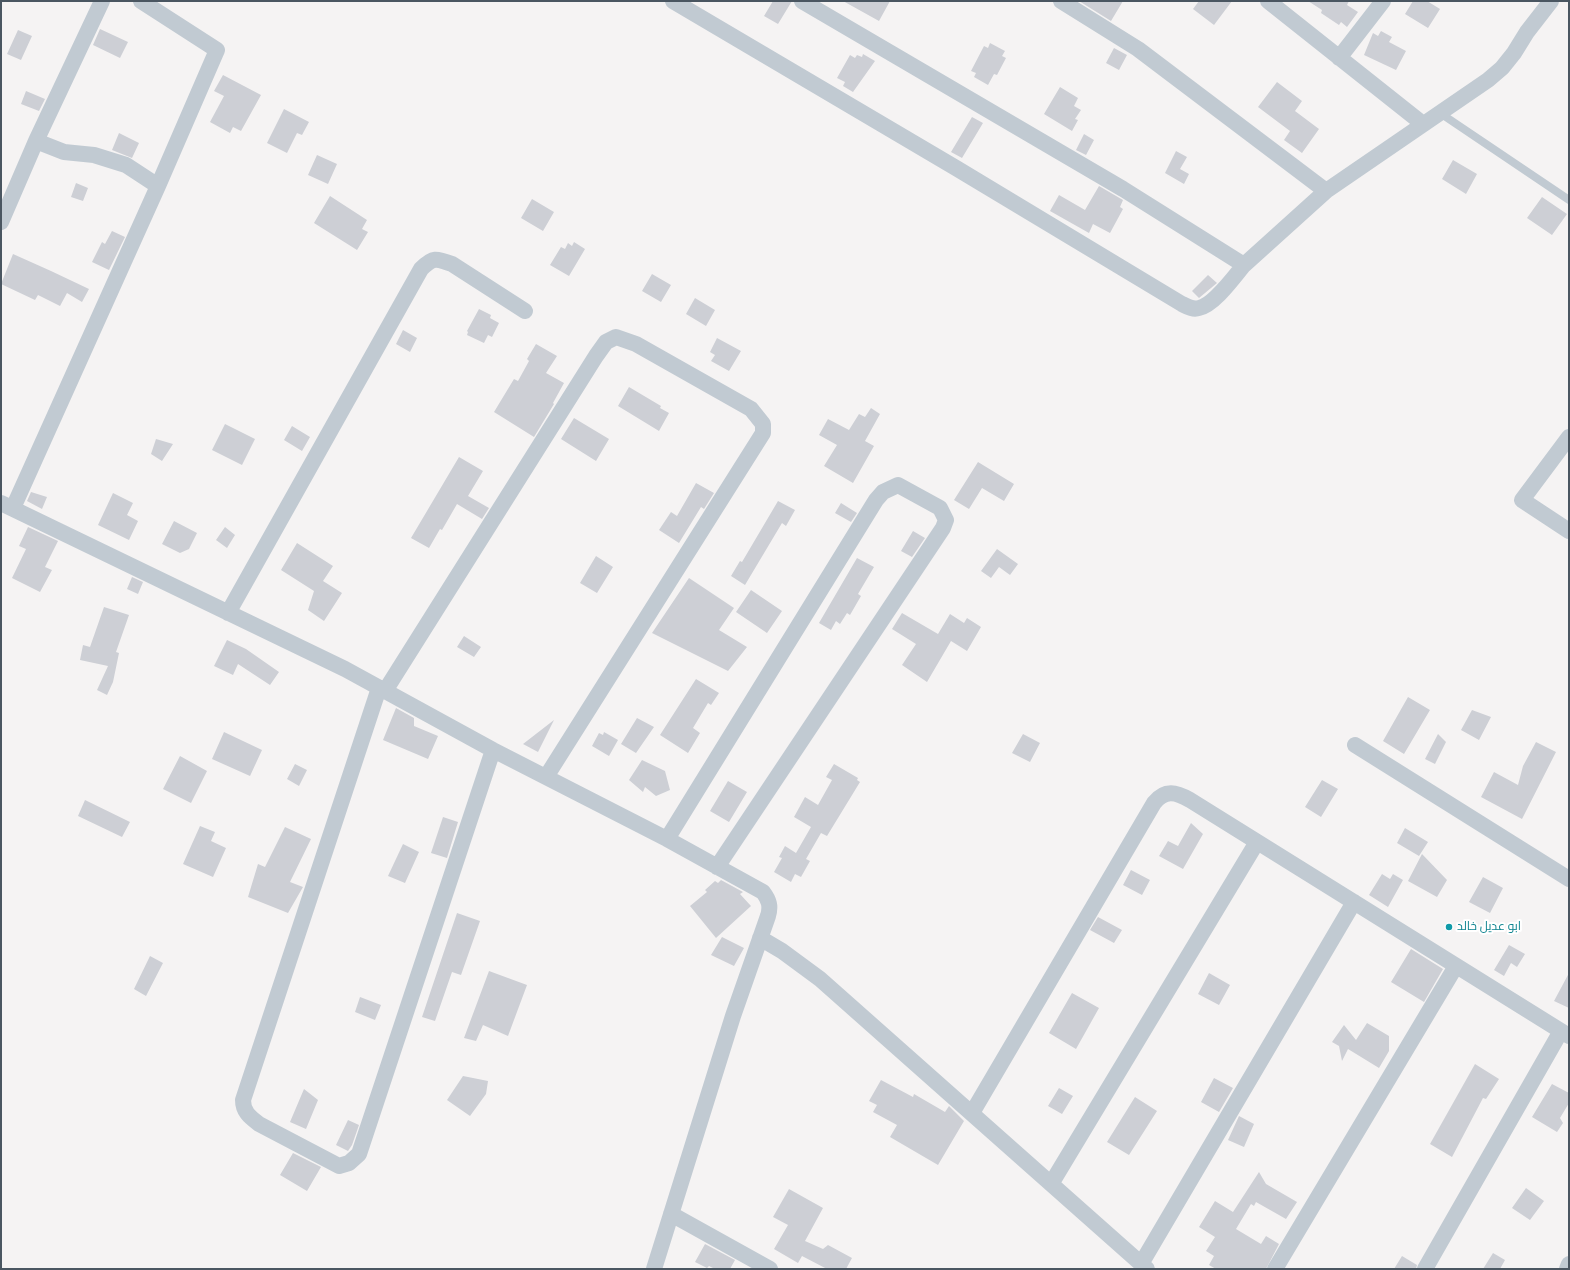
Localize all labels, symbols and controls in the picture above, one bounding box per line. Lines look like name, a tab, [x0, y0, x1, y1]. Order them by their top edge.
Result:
place label: ابو عديل خالد	[1457, 920, 1521, 934]
marker: ابو عديل خالد	[1444, 922, 1454, 932]

